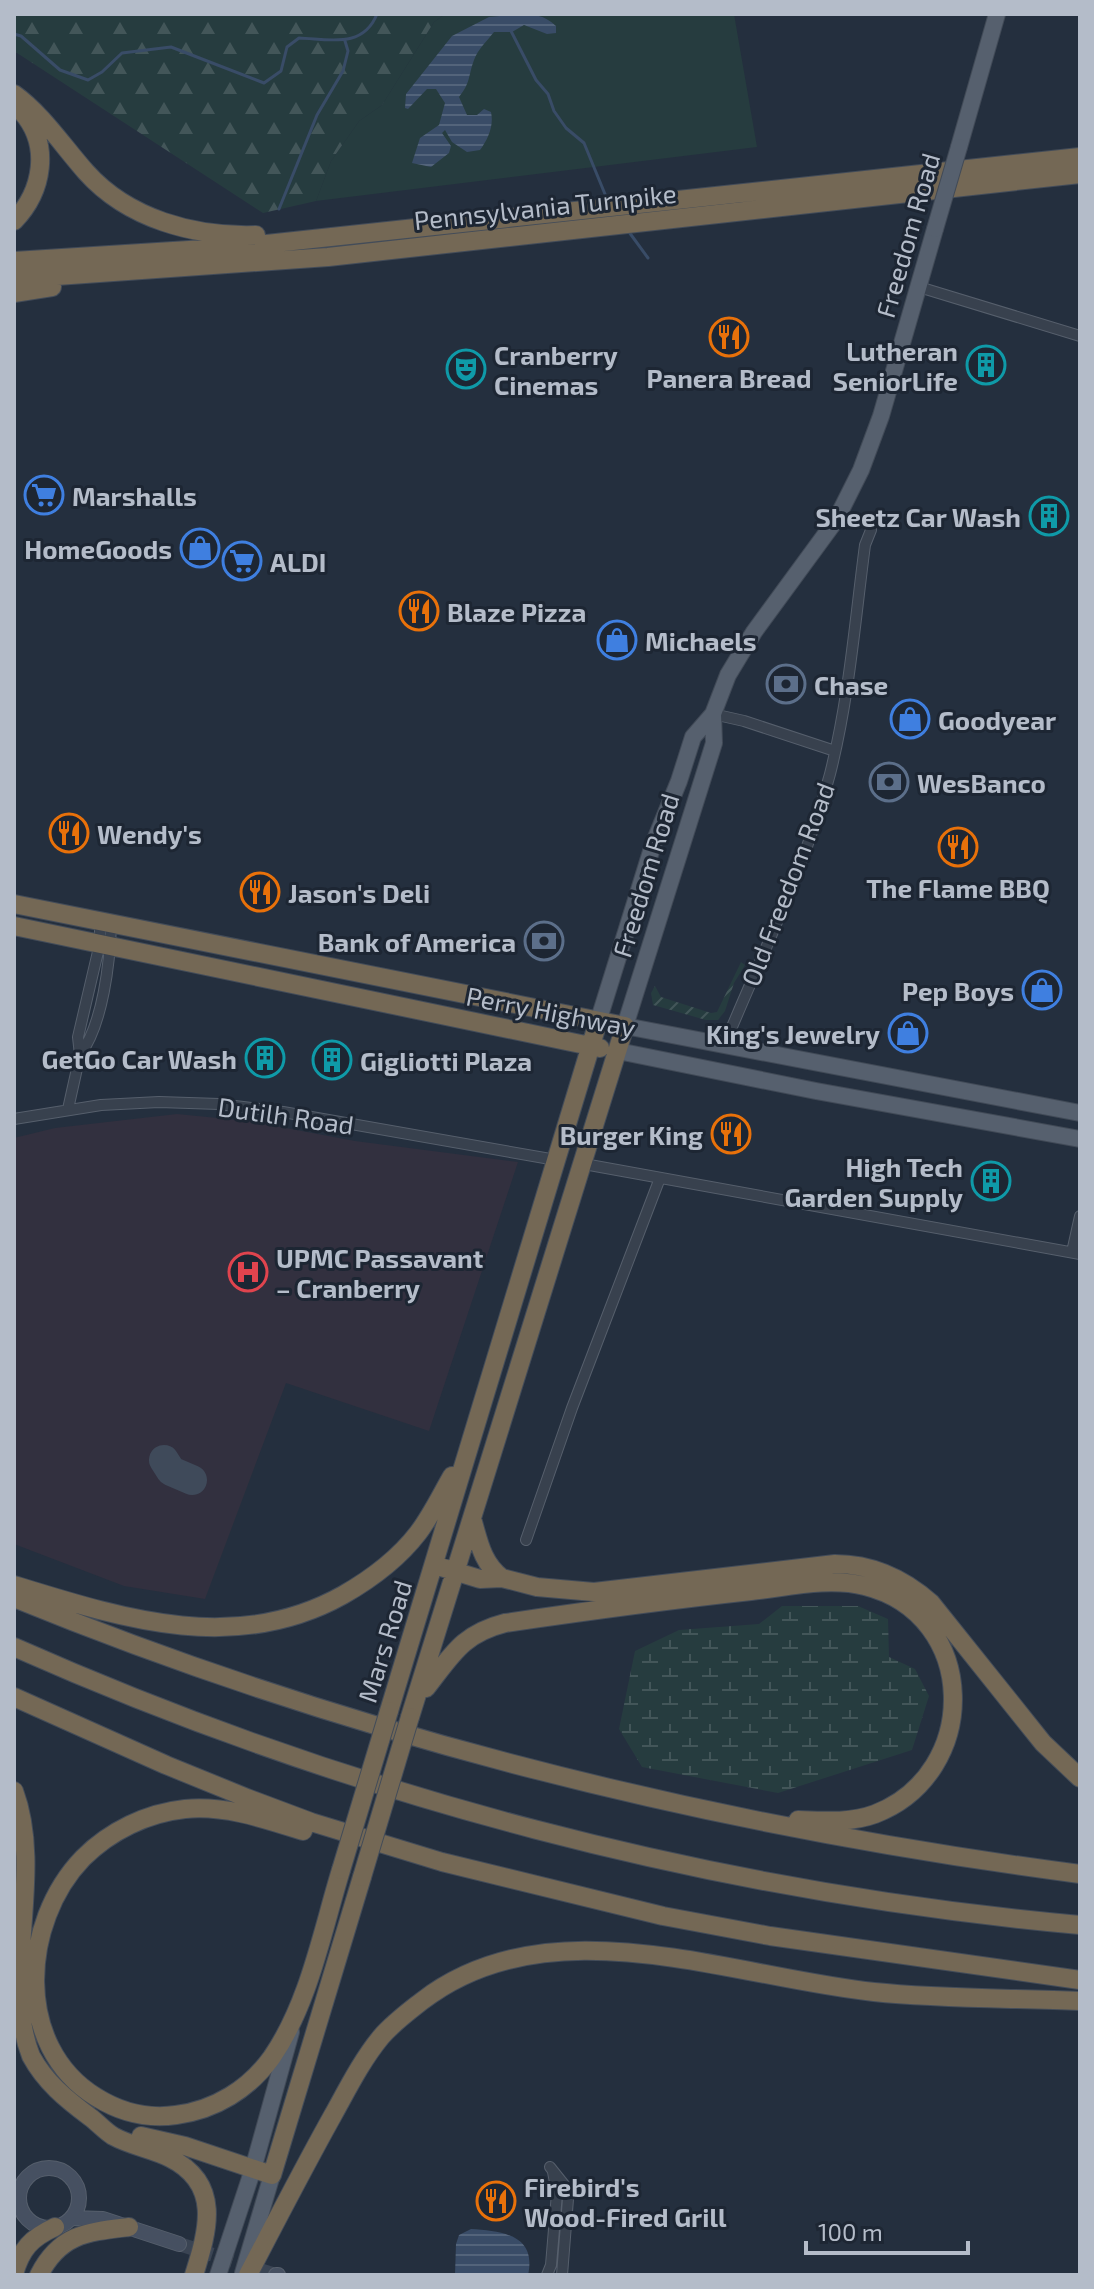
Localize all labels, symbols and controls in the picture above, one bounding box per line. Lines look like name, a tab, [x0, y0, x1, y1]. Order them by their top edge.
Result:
street label: Freedom Road	[869, 149, 945, 321]
street label: Pennsylvania Turnpike	[412, 177, 678, 235]
restaurant icon: Panera Bread	[708, 316, 750, 358]
place label: Lutheran SeniorLife	[833, 335, 958, 396]
place label: Cranberry Cinemas	[494, 339, 618, 400]
building icon: Lutheran SeniorLife	[965, 344, 1007, 386]
theatre icon: Cranberry Cinemas	[445, 348, 487, 390]
place label: Panera Bread	[646, 362, 812, 393]
supermarket icon: Marshalls	[23, 474, 65, 516]
place label: Marshalls	[72, 480, 197, 511]
building icon: Sheetz Car Wash	[1028, 495, 1070, 537]
place label: Sheetz Car Wash	[815, 501, 1021, 532]
shop icon: HomeGoods	[179, 527, 221, 569]
place label: HomeGoods	[24, 533, 172, 564]
supermarket icon: ALDI	[221, 540, 263, 582]
place label: ALDI	[270, 546, 326, 577]
restaurant icon: Blaze Pizza	[398, 590, 440, 632]
place label: Blaze Pizza	[447, 596, 586, 627]
shop icon: Michaels	[596, 619, 638, 661]
place label: Michaels	[645, 625, 757, 656]
bank icon: Chase	[765, 663, 807, 705]
place label: Chase	[814, 669, 888, 700]
shop icon: Goodyear	[889, 698, 931, 740]
place label: Goodyear	[938, 704, 1056, 736]
bank icon: WesBanco	[868, 761, 910, 803]
place label: WesBanco	[917, 767, 1046, 798]
street label: Old Freedom Road	[734, 778, 840, 990]
street label: Freedom Road	[605, 789, 685, 961]
restaurant icon: Wendy's	[48, 812, 90, 854]
place label: Wendy's	[97, 818, 202, 850]
restaurant icon: The Flame BBQ	[937, 826, 979, 868]
restaurant icon: Jason's Deli	[239, 871, 281, 913]
place label: The Flame BBQ	[866, 872, 1050, 904]
place label: Jason's Deli	[288, 877, 430, 908]
bank icon: Bank of America	[523, 920, 565, 962]
place label: Bank of America	[318, 926, 516, 957]
shop icon: Pep Boys	[1021, 969, 1063, 1011]
place label: Pep Boys	[902, 975, 1014, 1007]
street label: Perry Highway	[464, 979, 639, 1043]
shop icon: King's Jewelry	[887, 1012, 929, 1054]
place label: King's Jewelry	[706, 1018, 880, 1050]
building icon: GetGo Car Wash	[244, 1037, 286, 1079]
building icon: Gigliotti Plaza	[311, 1039, 353, 1081]
place label: GetGo Car Wash	[42, 1043, 237, 1074]
place label: Gigliotti Plaza	[360, 1045, 532, 1076]
street label: Dutilh Road	[216, 1090, 356, 1140]
restaurant icon: Burger King	[710, 1113, 752, 1155]
place label: Burger King	[560, 1119, 703, 1150]
place label: High Tech Garden Supply	[784, 1151, 963, 1213]
building icon: High Tech Garden Supply	[970, 1160, 1012, 1202]
place label: UPMC Passavant – Cranberry	[276, 1242, 484, 1304]
hospital icon: UPMC Passavant – Cranberry	[227, 1251, 269, 1293]
street label: Mars Road	[351, 1576, 417, 1706]
place label: Firebird's Wood-Fired Grill	[524, 2171, 727, 2232]
restaurant icon: Firebird's Wood-Fired Grill	[475, 2180, 517, 2222]
scale bar	[806, 2205, 968, 2255]
text: 100 m	[818, 2217, 883, 2246]

